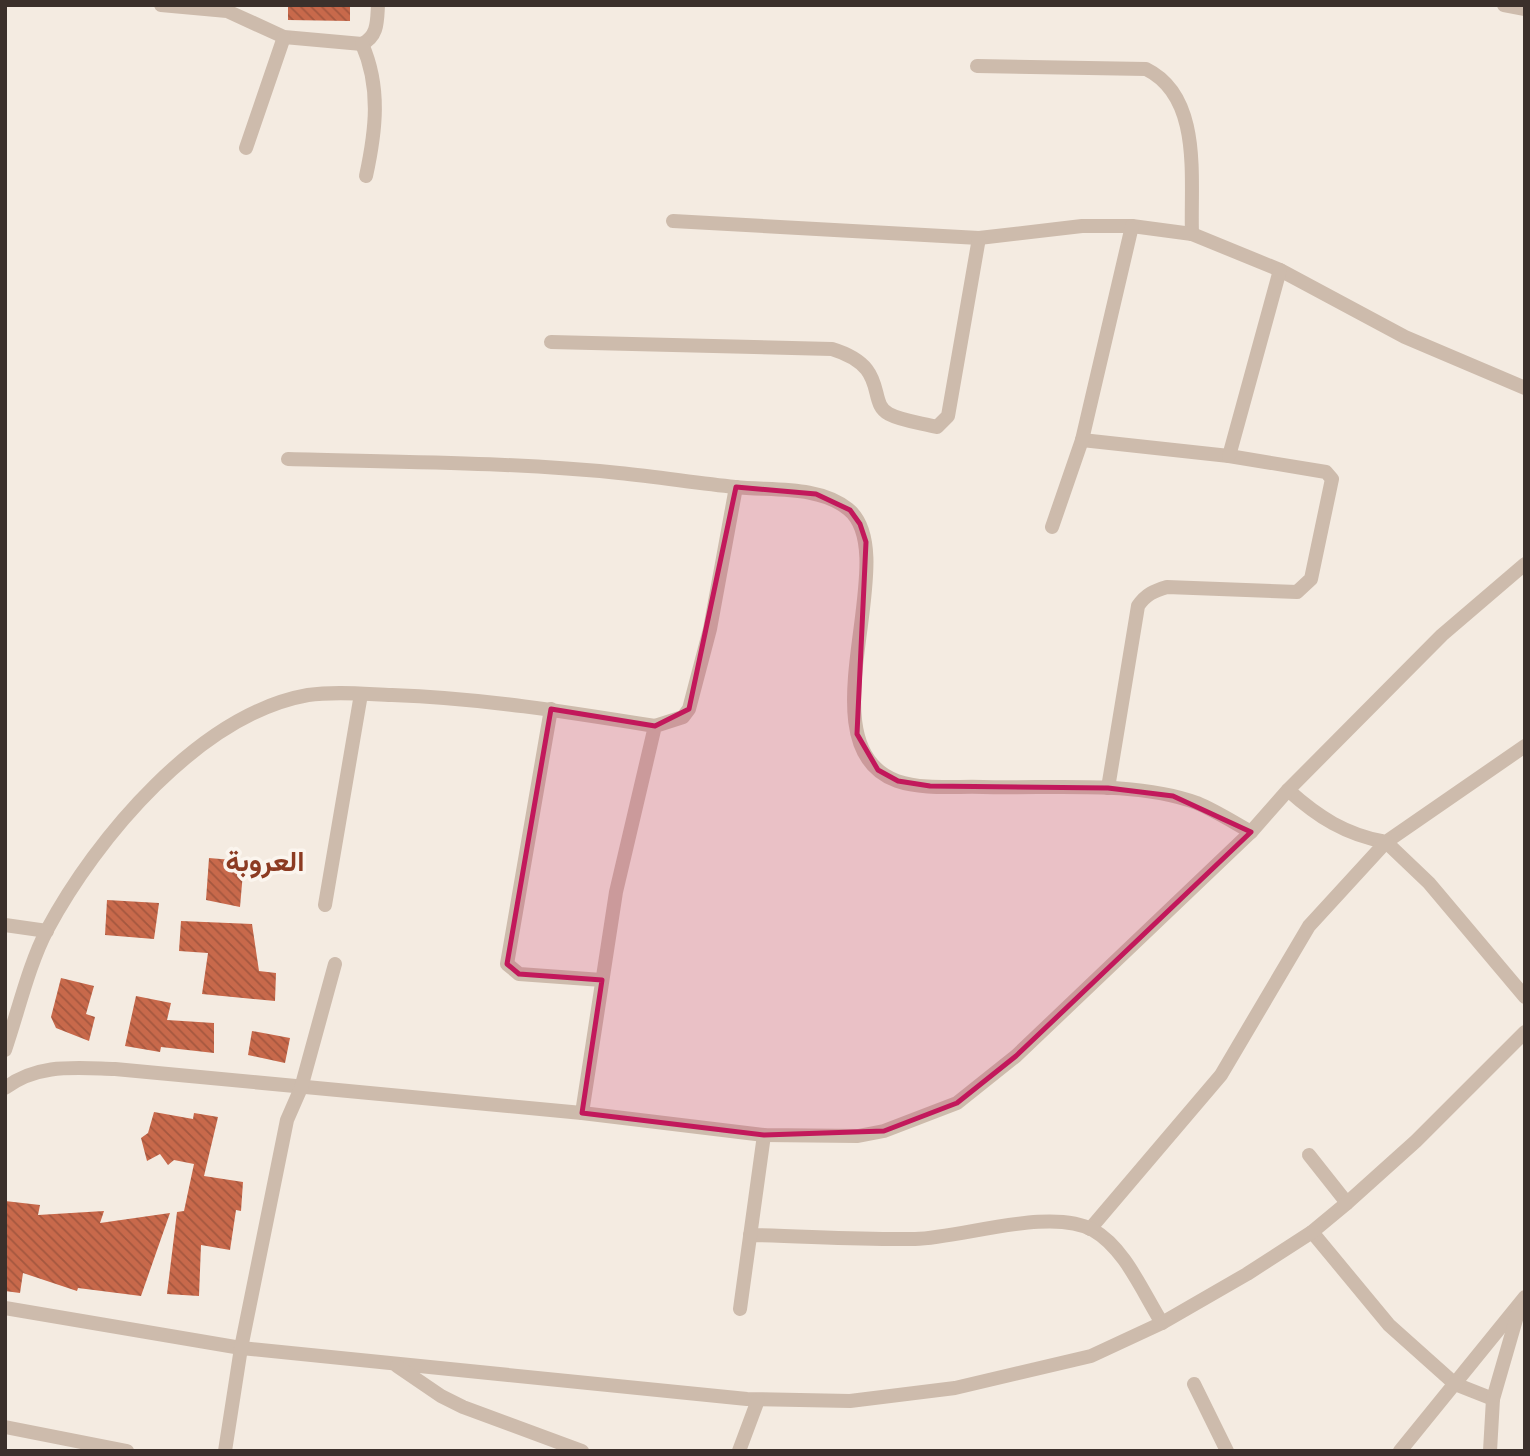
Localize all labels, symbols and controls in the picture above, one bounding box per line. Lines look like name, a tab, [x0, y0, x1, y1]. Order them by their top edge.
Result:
district label: العروبة	[226, 843, 304, 879]

